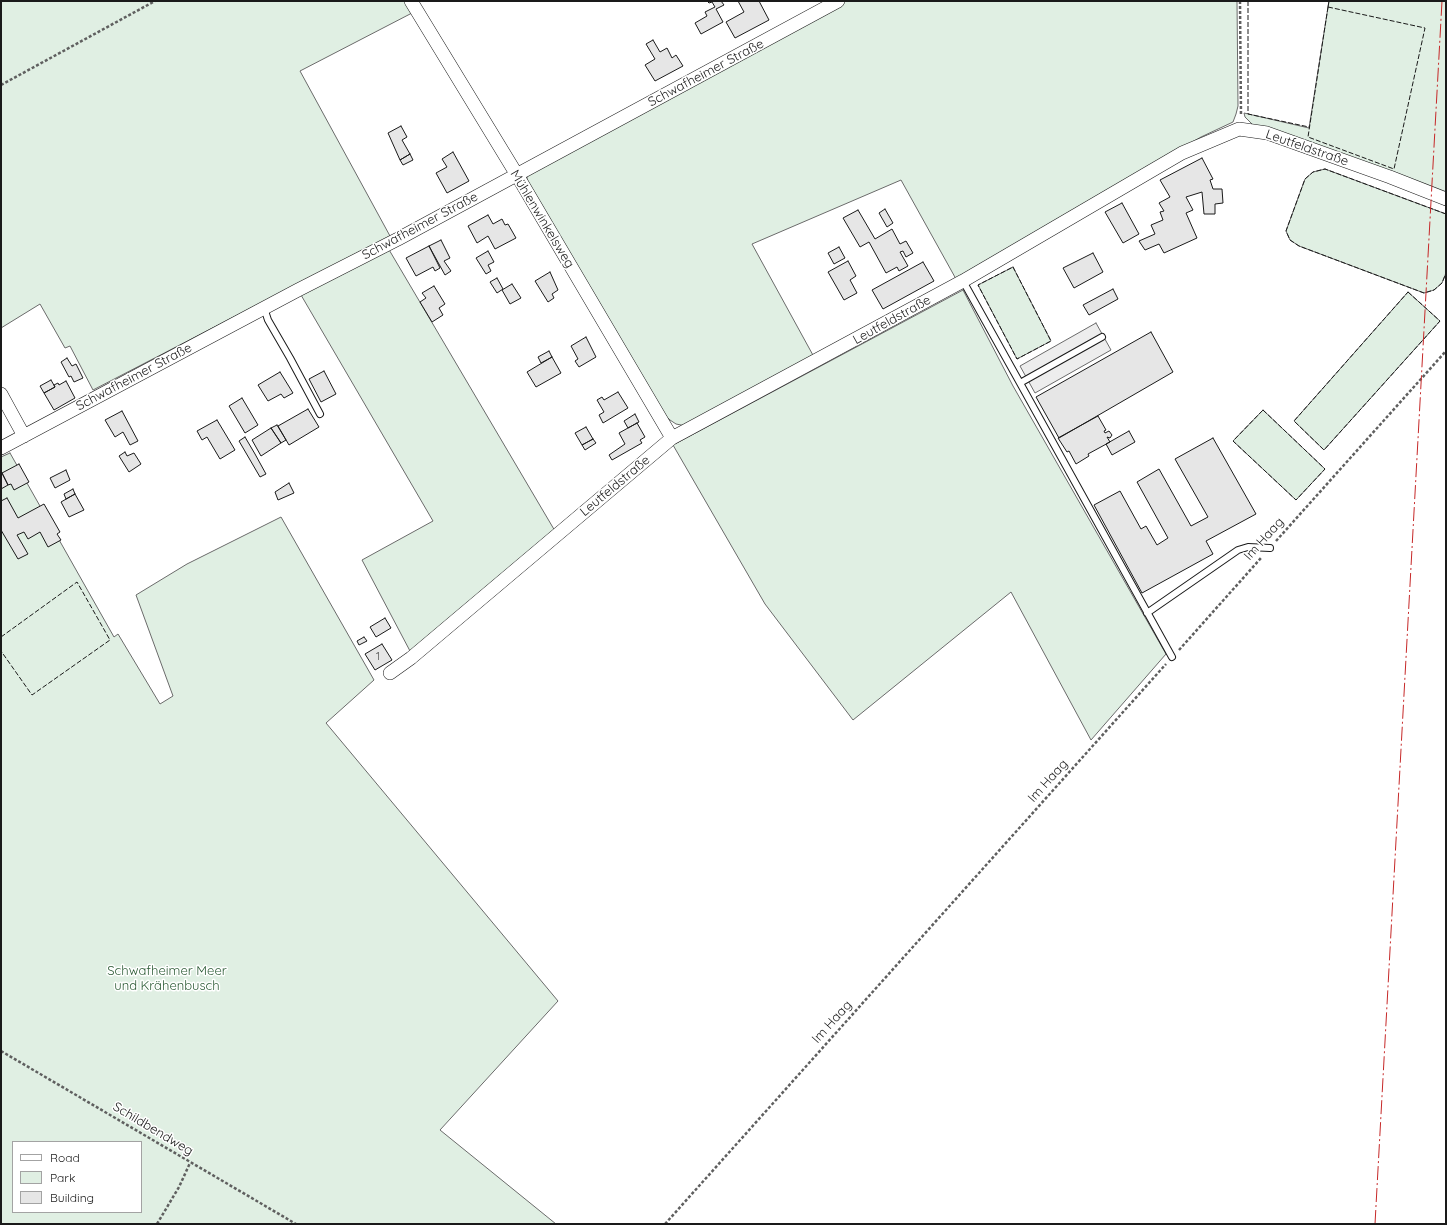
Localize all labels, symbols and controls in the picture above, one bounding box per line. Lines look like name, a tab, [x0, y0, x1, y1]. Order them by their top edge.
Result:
street label: Schwafheimer Straße	[646, 36, 766, 110]
street label: Leutfeldstraße	[1264, 127, 1350, 169]
street label: Mühlenwinkelsweg	[507, 167, 577, 271]
street label: Schwafheimer Straße	[360, 189, 480, 263]
street label: Leutfeldstraße	[850, 292, 934, 348]
street label: Schwafheimer Straße	[74, 340, 194, 414]
street label: Leutfeldstraße	[577, 452, 653, 520]
street label: Im Haag	[1241, 514, 1287, 564]
house number: 1	[376, 650, 380, 664]
street label: Im Haag	[1025, 756, 1071, 806]
park label: Schwafheimer Meer und Krähenbusch	[107, 963, 227, 994]
street label: Im Haag	[809, 997, 855, 1047]
street label: Schildbendweg	[110, 1099, 196, 1159]
legend	[12, 1141, 142, 1213]
text: Road	[50, 1150, 80, 1165]
text: Park	[50, 1170, 75, 1185]
text: Building	[50, 1190, 94, 1205]

